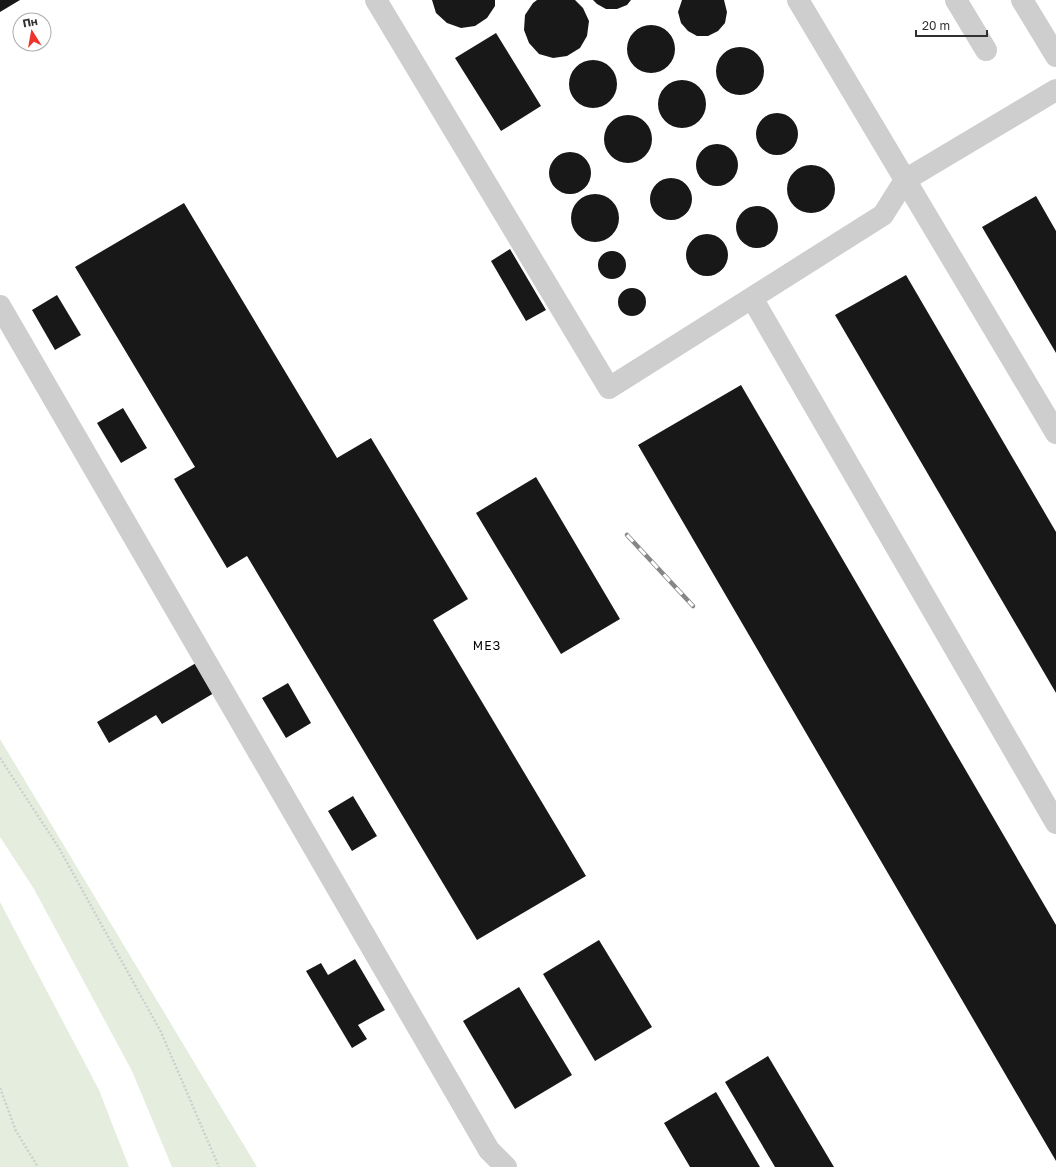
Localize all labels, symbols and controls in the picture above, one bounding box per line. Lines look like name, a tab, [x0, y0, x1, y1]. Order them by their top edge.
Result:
north arrow	[12, 12, 52, 52]
scale bar	[916, 12, 987, 38]
text: Пн	[21, 14, 39, 30]
text: 20 m	[922, 18, 950, 33]
district label: МЕЗ	[473, 638, 501, 653]

